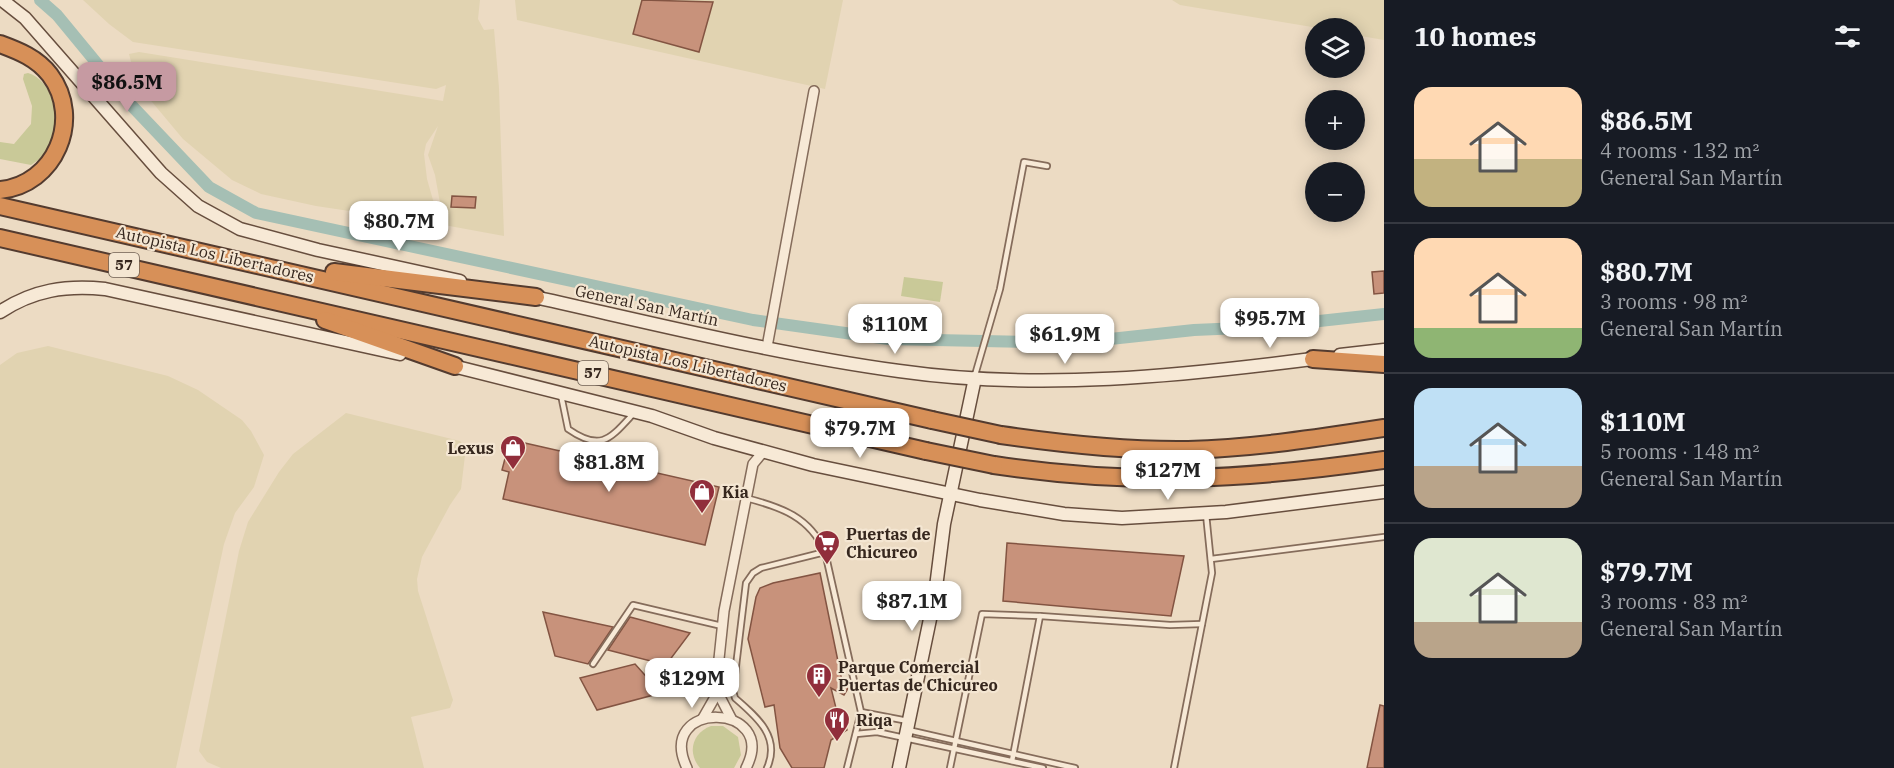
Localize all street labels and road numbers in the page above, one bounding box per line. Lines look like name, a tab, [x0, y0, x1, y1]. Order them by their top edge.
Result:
street label: Autopista Los Libertadores	[114, 221, 316, 287]
road number: 57	[109, 253, 139, 277]
street label: General San Martín	[573, 280, 721, 330]
street label: Autopista Los Libertadores	[587, 330, 789, 396]
road number: 57	[578, 361, 608, 385]

